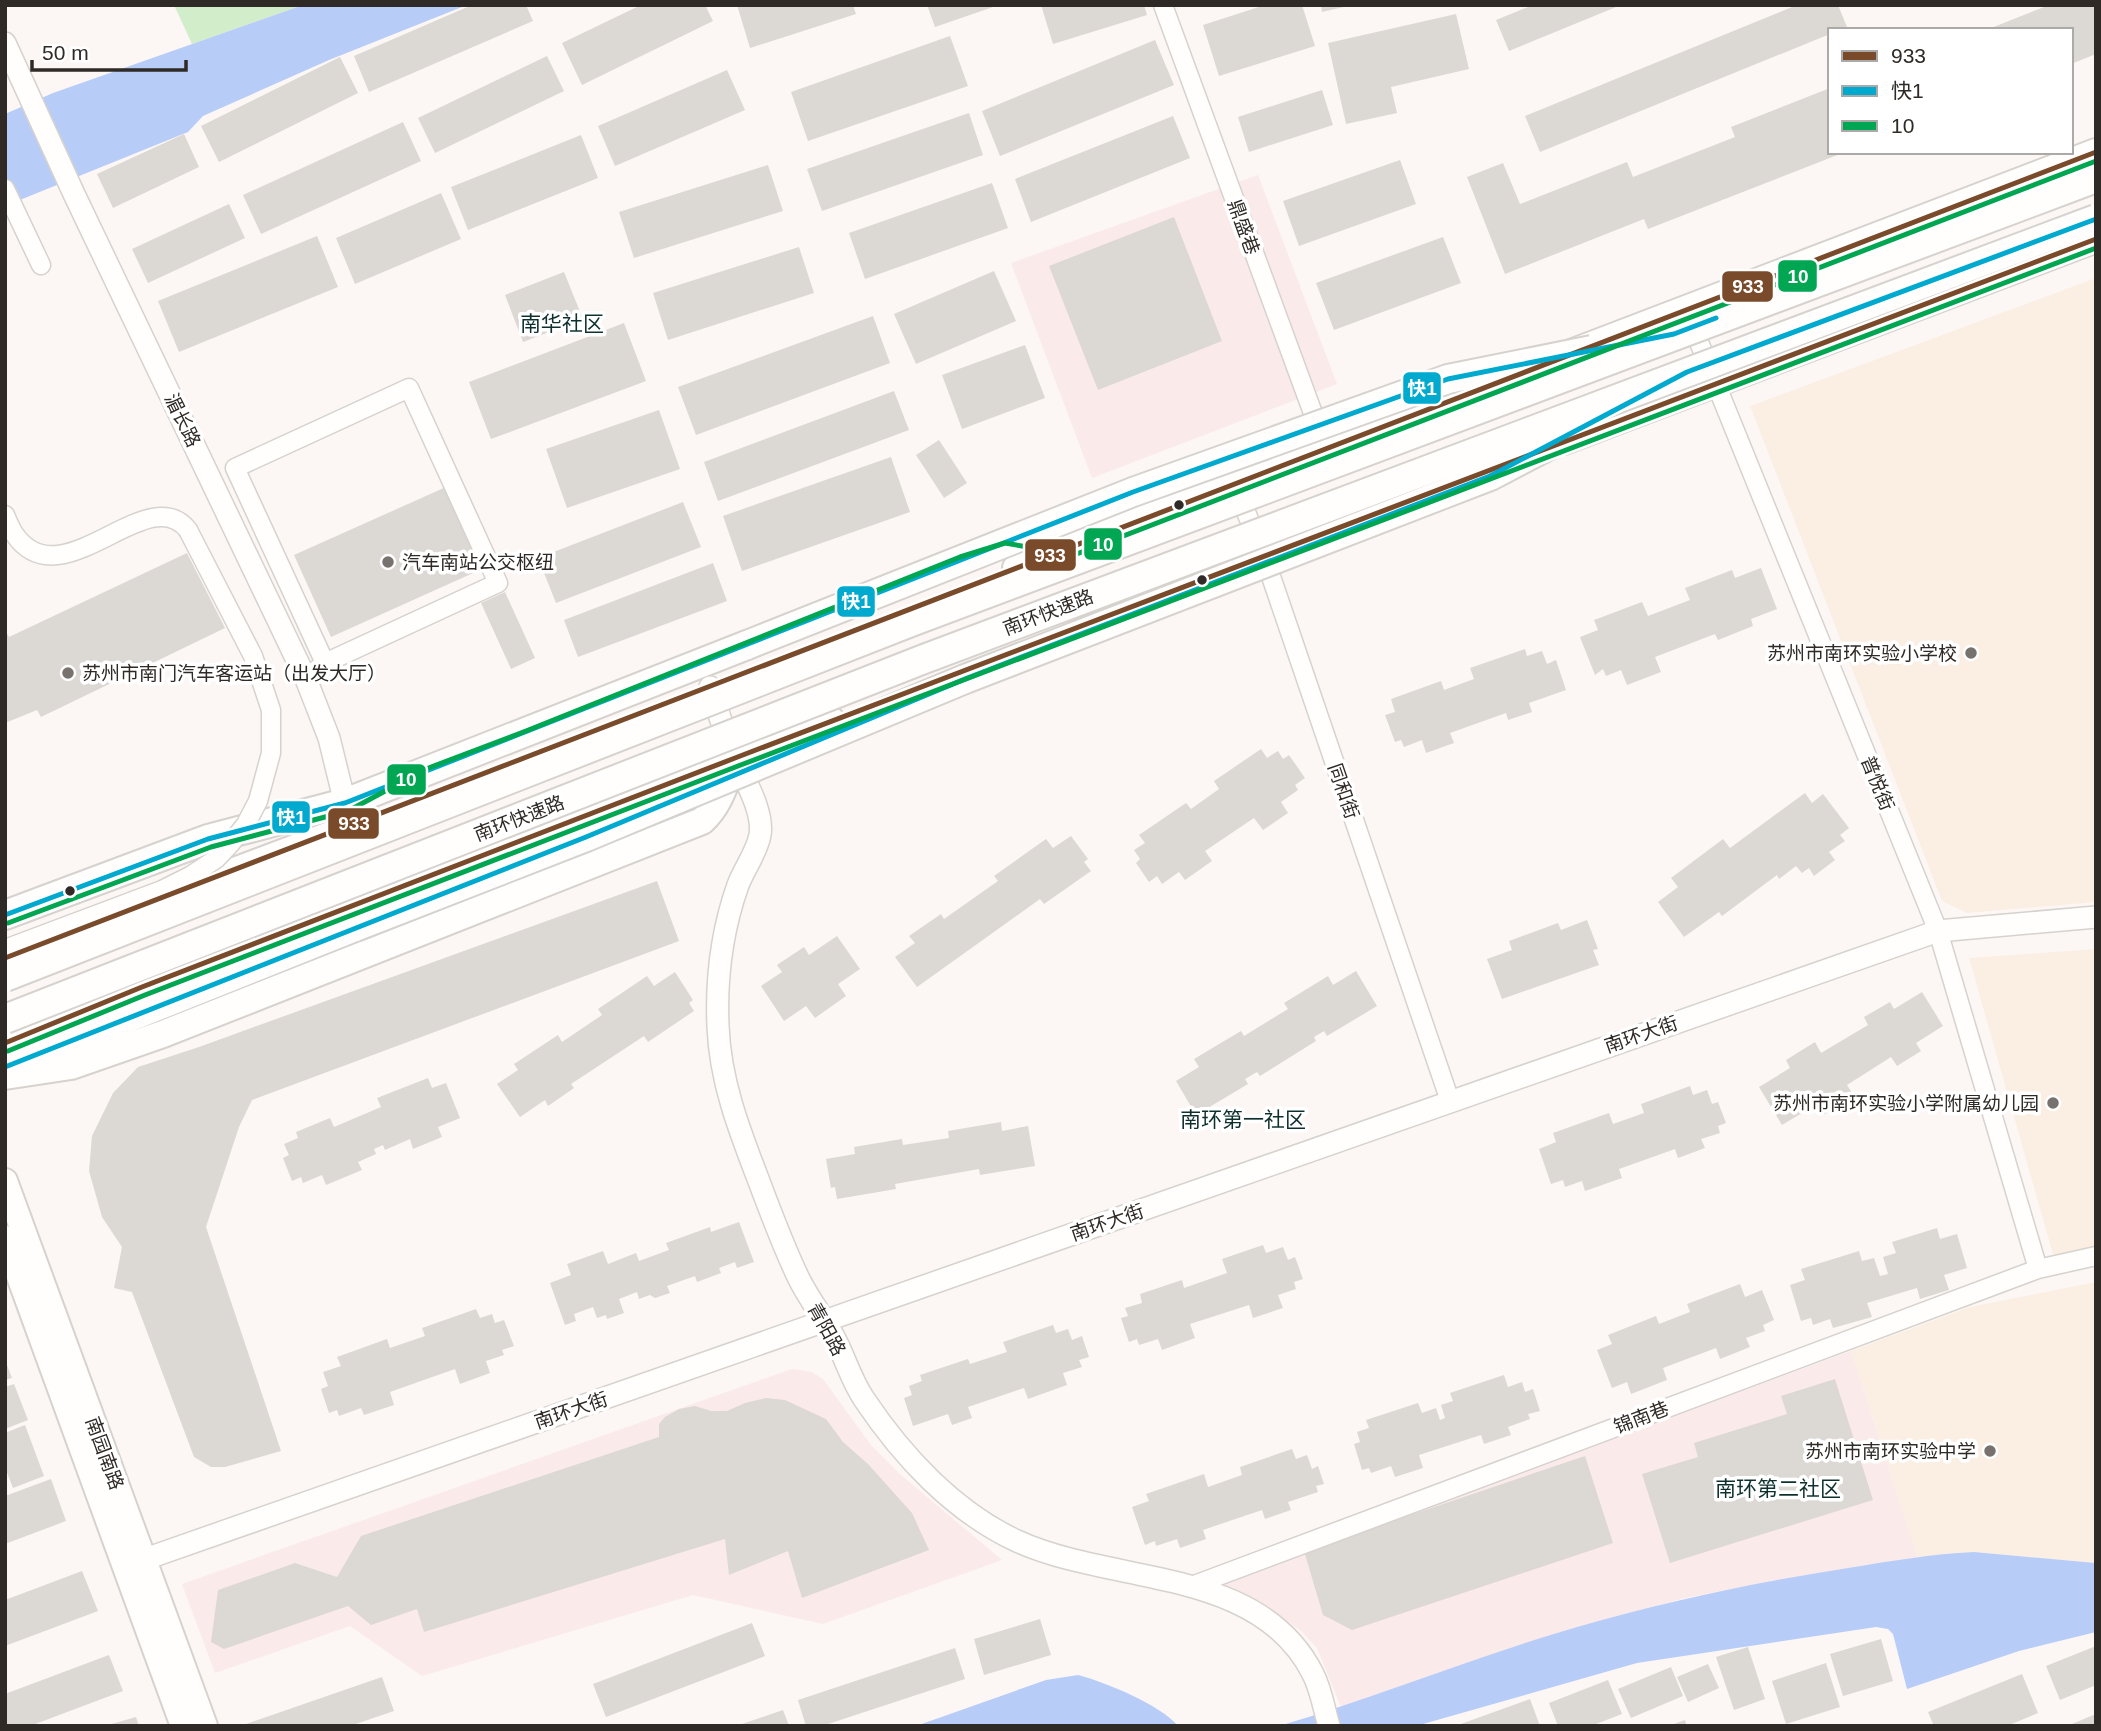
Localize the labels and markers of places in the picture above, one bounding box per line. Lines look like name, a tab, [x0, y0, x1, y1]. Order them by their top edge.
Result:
unlabelled marker	[1172, 498, 1186, 512]
place label: 汽车南站公交枢纽	[402, 552, 554, 573]
marker: 汽车南站公交枢纽	[380, 554, 396, 570]
unlabelled marker	[1195, 573, 1209, 587]
place label: 苏州市南环实验小学校	[1767, 643, 1957, 664]
marker: 苏州市南环实验小学校	[1963, 645, 1979, 661]
place label: 苏州市南门汽车客运站（出发大厅）	[82, 663, 386, 684]
marker: 苏州市南门汽车客运站（出发大厅）	[60, 665, 76, 681]
unlabelled marker	[63, 884, 77, 898]
place label: 苏州市南环实验小学附属幼儿园	[1773, 1093, 2039, 1114]
marker: 苏州市南环实验小学附属幼儿园	[2045, 1095, 2061, 1111]
place label: 苏州市南环实验中学	[1805, 1441, 1976, 1462]
marker: 苏州市南环实验中学	[1982, 1443, 1998, 1459]

